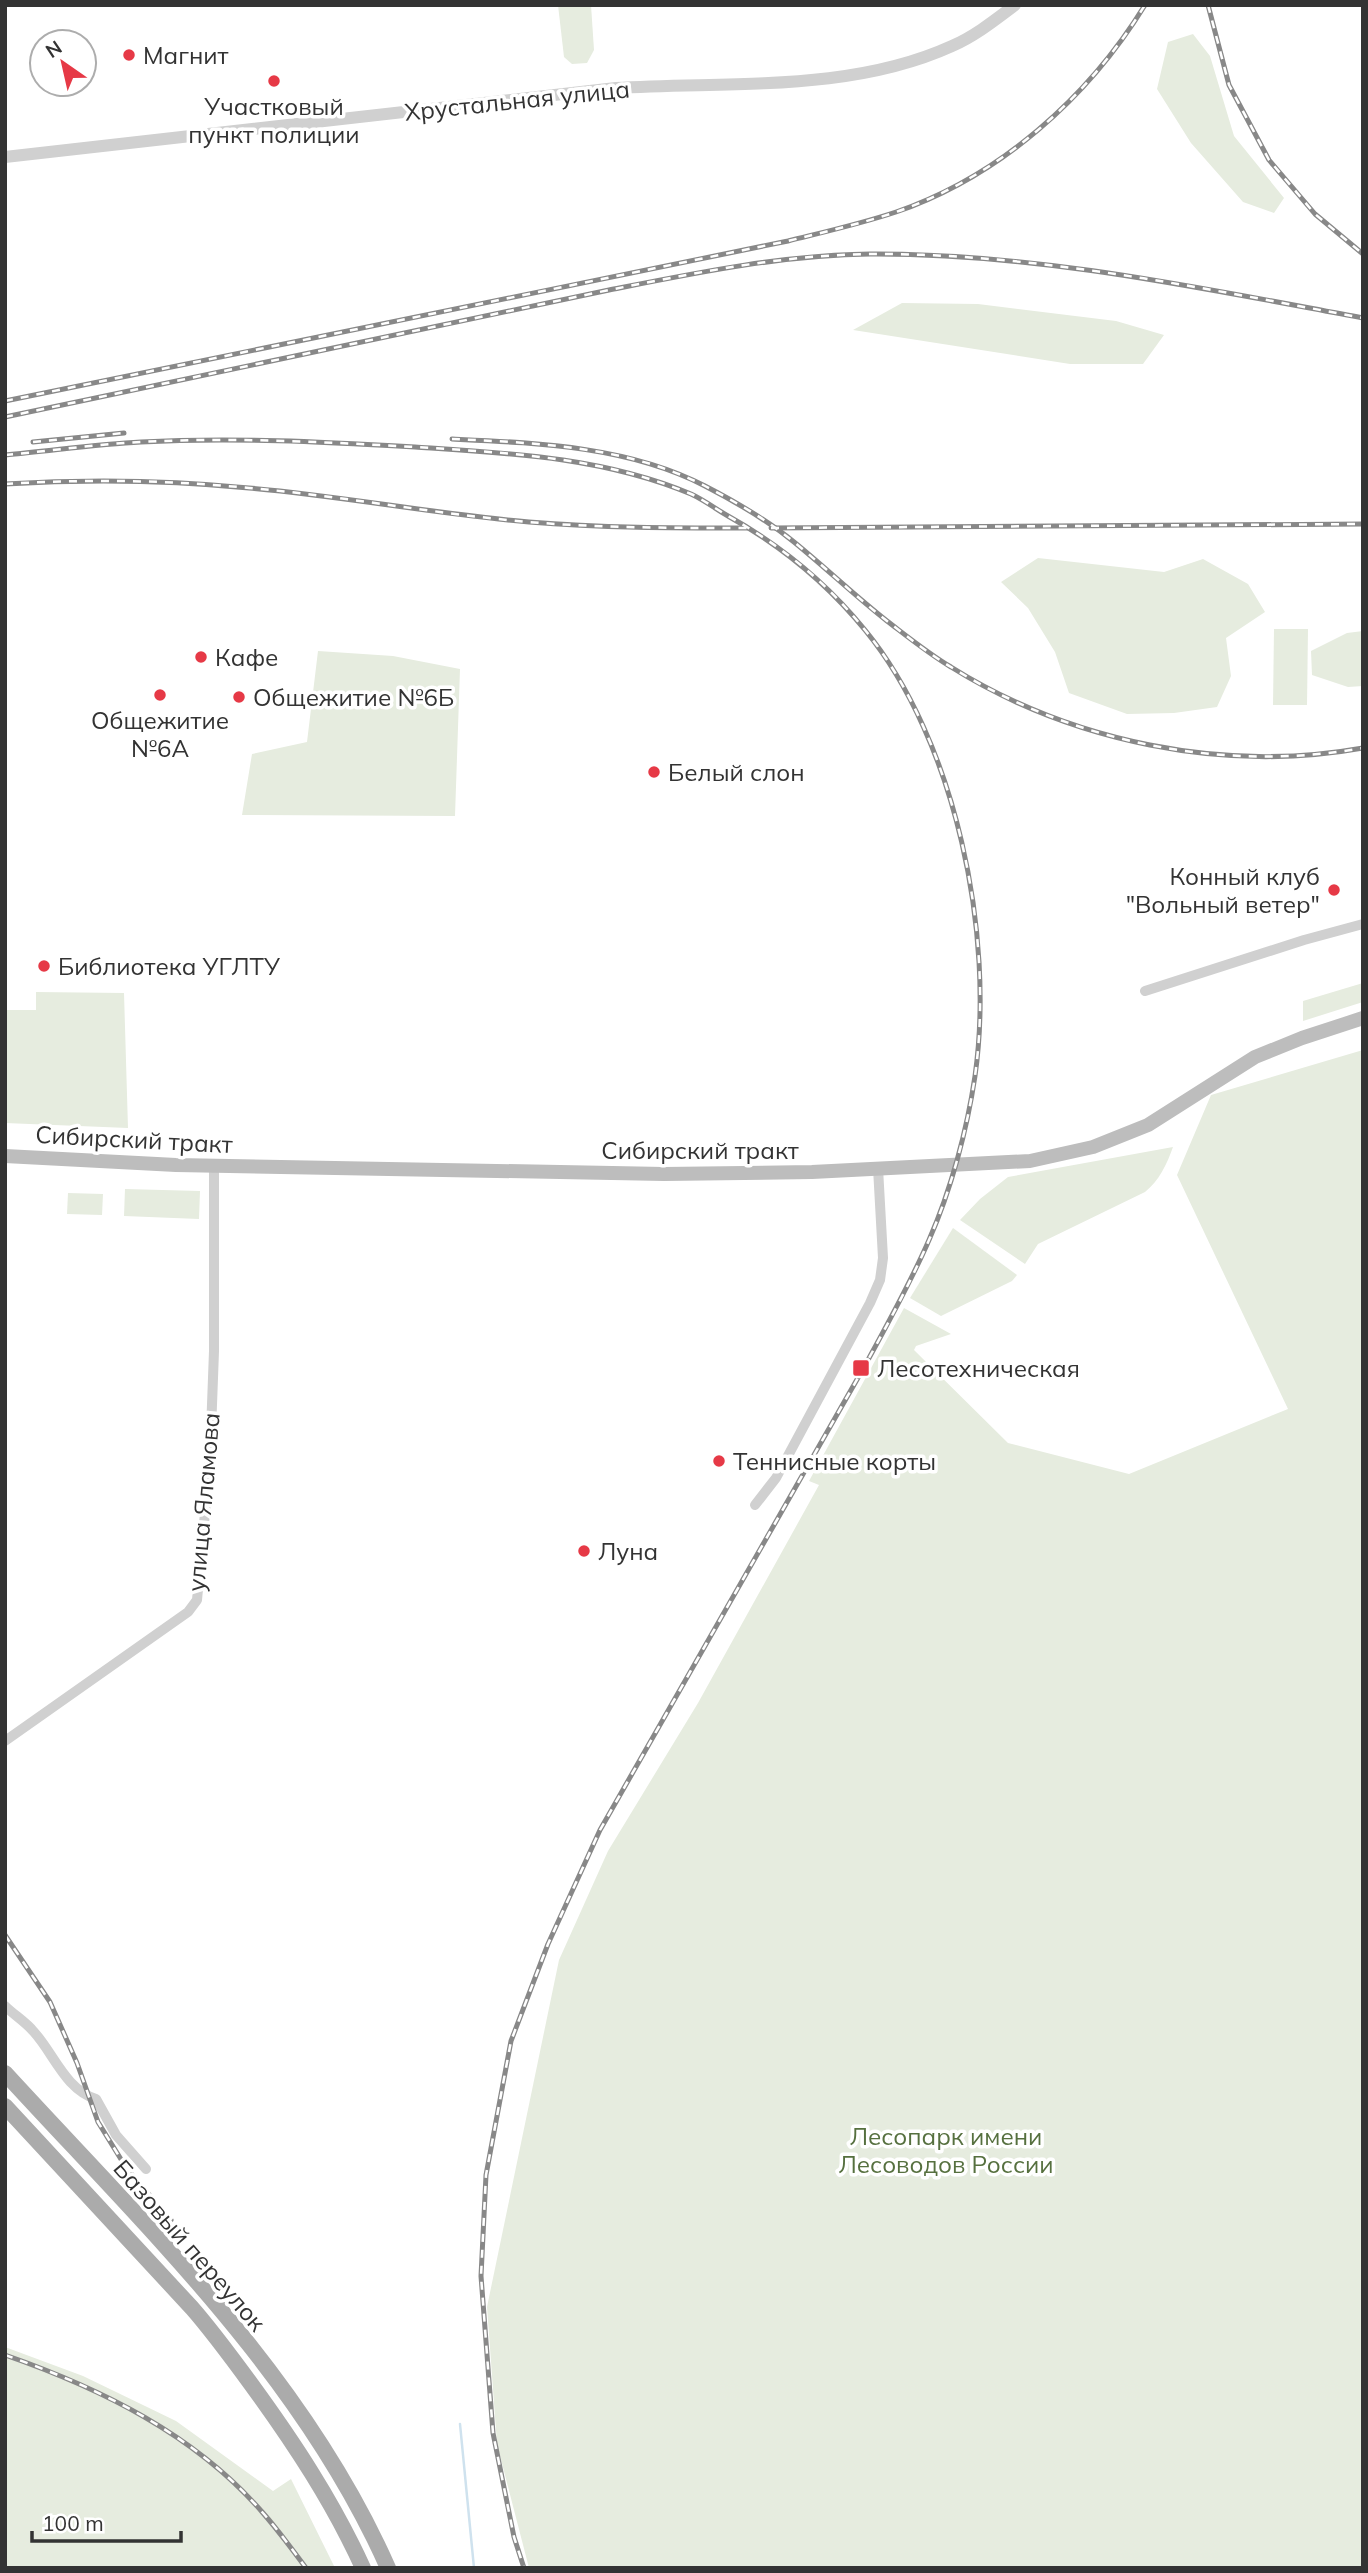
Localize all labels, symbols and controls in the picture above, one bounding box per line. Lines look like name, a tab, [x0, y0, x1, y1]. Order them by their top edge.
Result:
north arrow	[28, 28, 98, 98]
text: N	[41, 35, 66, 63]
place label: Магнит	[143, 40, 229, 70]
marker: Магнит	[121, 47, 137, 63]
marker: Участковый пункт полиции	[266, 73, 282, 89]
street label: Хрустальная улица	[403, 73, 631, 127]
place label: Участковый пункт полиции	[188, 91, 360, 149]
place label: Кафе	[215, 642, 278, 672]
marker: Кафе	[193, 649, 209, 665]
place label: Общежитие №6Б	[253, 682, 454, 712]
marker: Общежитие №6А	[152, 687, 168, 703]
marker: Общежитие №6Б	[231, 689, 247, 705]
place label: Общежитие №6А	[91, 705, 229, 763]
place label: Белый слон	[668, 757, 805, 787]
marker: Белый слон	[646, 764, 662, 780]
place label: Конный клуб "Вольный ветер"	[1126, 861, 1320, 919]
marker: Конный клуб "Вольный ветер"	[1326, 882, 1342, 898]
place label: Библиотека УГЛТУ	[58, 951, 280, 981]
marker: Библиотека УГЛТУ	[36, 958, 52, 974]
street label: Сибирский тракт	[35, 1119, 233, 1159]
street label: Сибирский тракт	[601, 1135, 799, 1165]
place label: Лесотехническая	[877, 1353, 1080, 1383]
marker: Лесотехническая	[851, 1358, 871, 1378]
street label: улица Яламова	[180, 1411, 226, 1593]
place label: Теннисные корты	[733, 1446, 936, 1476]
marker: Теннисные корты	[711, 1453, 727, 1469]
place label: Луна	[598, 1536, 658, 1566]
marker: Луна	[576, 1543, 592, 1559]
park label: Лесопарк имени Лесоводов России	[838, 2121, 1054, 2179]
street label: Базовый переулок	[107, 2153, 273, 2337]
scale bar	[32, 2500, 180, 2544]
text: 100 m	[42, 2510, 104, 2536]

